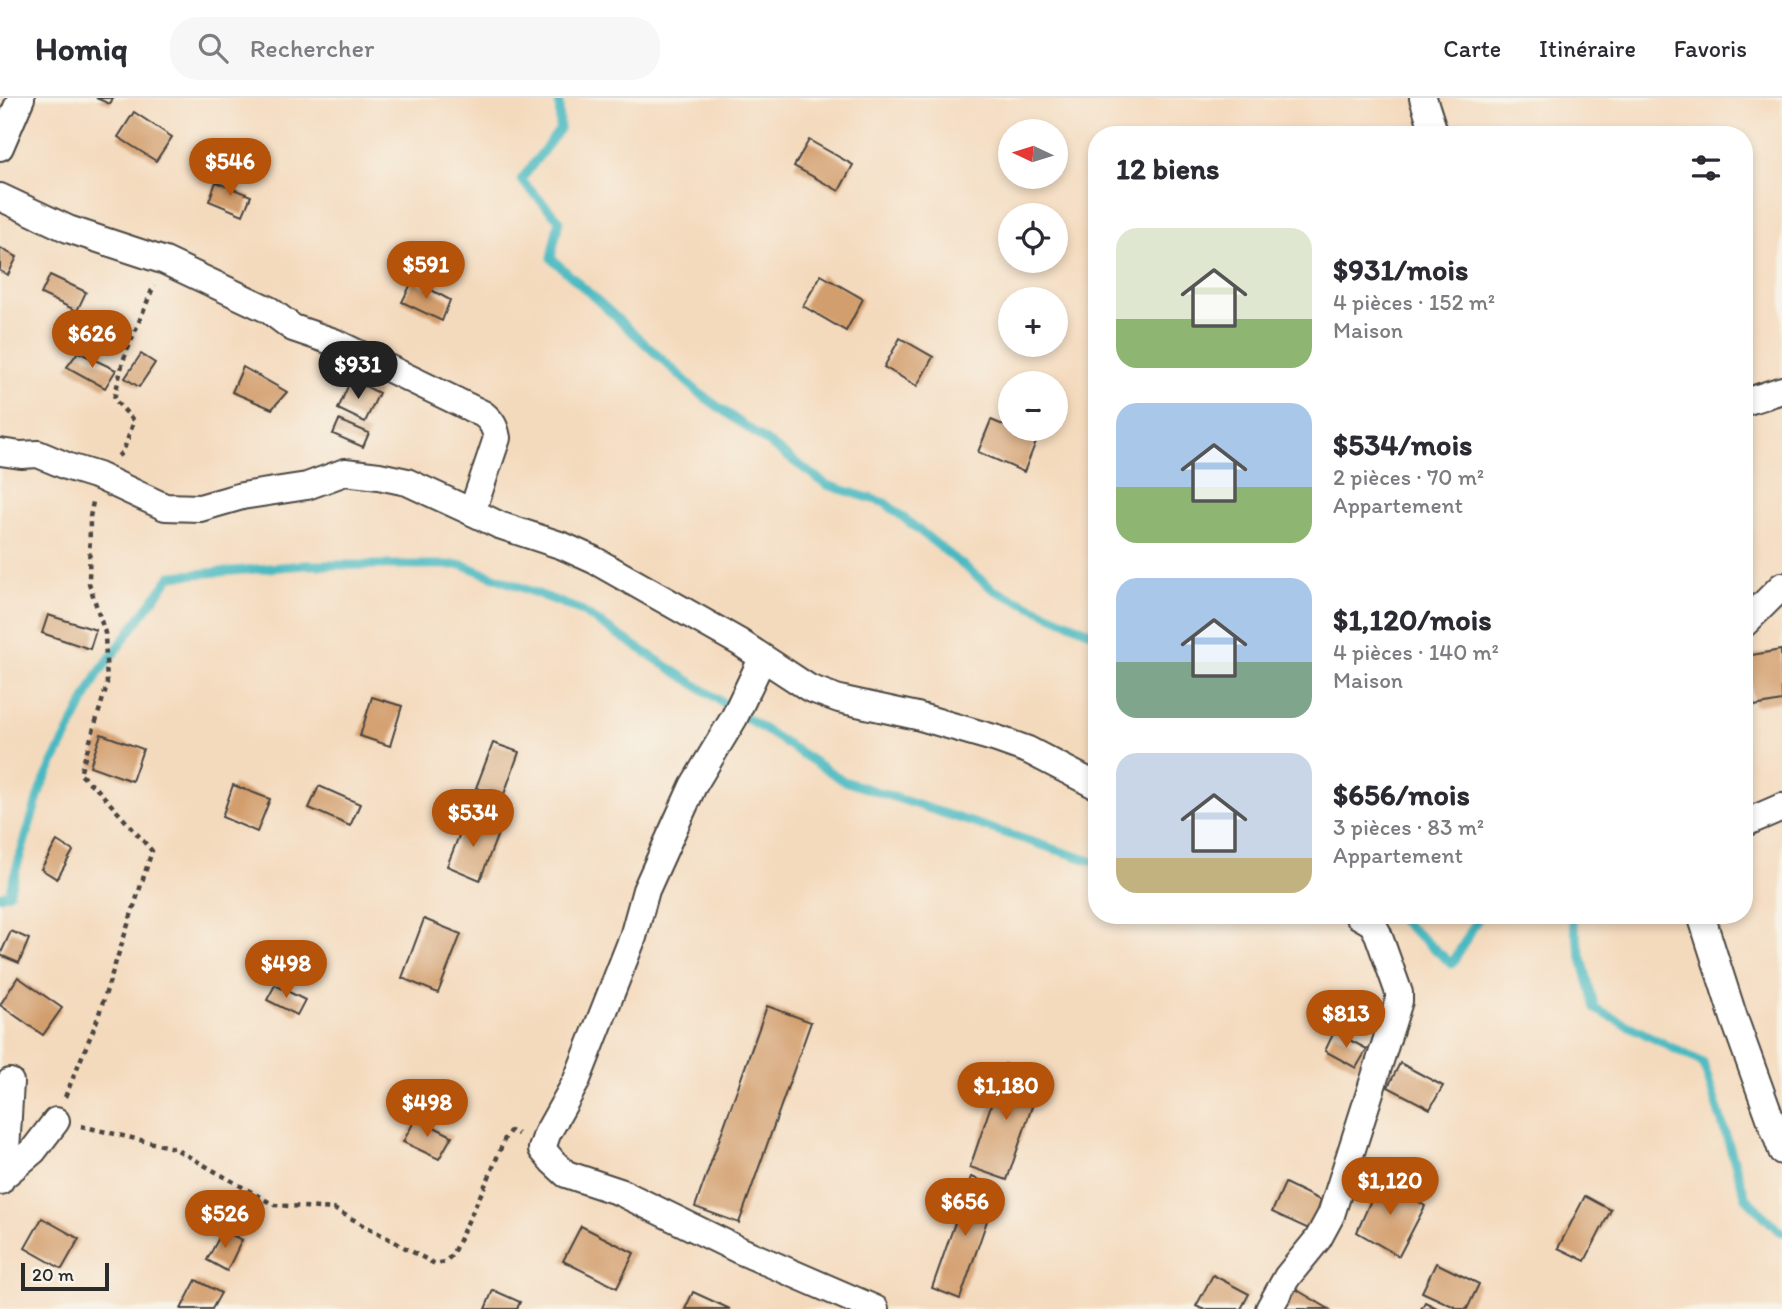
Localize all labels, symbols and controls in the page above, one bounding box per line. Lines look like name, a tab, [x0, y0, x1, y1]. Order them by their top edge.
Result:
search box	[170, 17, 660, 80]
text: Homiq	[35, 29, 128, 68]
icon: search	[194, 29, 232, 67]
text: Rechercher	[250, 32, 374, 64]
text: Carte	[1443, 34, 1501, 63]
text: Itinéraire	[1539, 34, 1636, 63]
text: Favoris	[1674, 34, 1747, 63]
north arrow	[998, 119, 1068, 189]
map controls	[998, 119, 1068, 441]
pin: $546	[189, 139, 271, 198]
text: $546	[205, 147, 255, 175]
icon: filters	[1687, 149, 1725, 187]
text: 12 biens	[1116, 150, 1219, 187]
button: locate	[998, 203, 1068, 273]
pin: $591	[385, 242, 467, 301]
text: $591	[403, 250, 449, 278]
text: $931/mois	[1333, 251, 1468, 288]
icon: home	[1172, 256, 1256, 340]
button: +	[998, 287, 1068, 357]
text: 4 pièces · 152 m²	[1333, 288, 1495, 316]
pin: $626	[51, 310, 133, 370]
text: Maison	[1333, 316, 1403, 344]
text: $626	[68, 319, 116, 347]
pin: $931	[317, 342, 399, 401]
text: $931	[335, 350, 381, 378]
button: −	[998, 371, 1068, 441]
text: $534/mois	[1333, 426, 1472, 463]
icon: home	[1172, 431, 1256, 515]
text: 2 pièces · 70 m²	[1333, 463, 1484, 491]
text: Appartement	[1333, 491, 1463, 519]
text: $1,120/mois	[1333, 601, 1492, 638]
icon: home	[1172, 606, 1256, 690]
text: 4 pièces · 140 m²	[1333, 638, 1499, 666]
text: Maison	[1333, 666, 1403, 694]
text: $656/mois	[1333, 776, 1470, 813]
icon: home	[1172, 781, 1256, 865]
pin: $534	[432, 790, 514, 849]
text: $534	[448, 798, 498, 826]
text: 3 pièces · 83 m²	[1333, 813, 1484, 841]
text: Appartement	[1333, 841, 1463, 869]
pin: $498	[245, 940, 327, 1000]
text: $498	[261, 949, 311, 977]
pin: $813	[1305, 990, 1387, 1050]
text: $813	[1322, 999, 1370, 1027]
pin: $1,180	[949, 1062, 1063, 1122]
text: $1,180	[973, 1071, 1039, 1099]
pin: $498	[386, 1080, 468, 1139]
text: $498	[402, 1088, 452, 1116]
pin: $1,120	[1333, 1158, 1447, 1217]
text: $1,120	[1358, 1166, 1422, 1194]
pin: $656	[924, 1178, 1006, 1238]
text: $656	[941, 1187, 989, 1215]
pin: $526	[184, 1190, 266, 1250]
text: $526	[201, 1199, 249, 1227]
scale bar	[21, 1260, 108, 1292]
text: 20 m	[32, 1263, 74, 1286]

